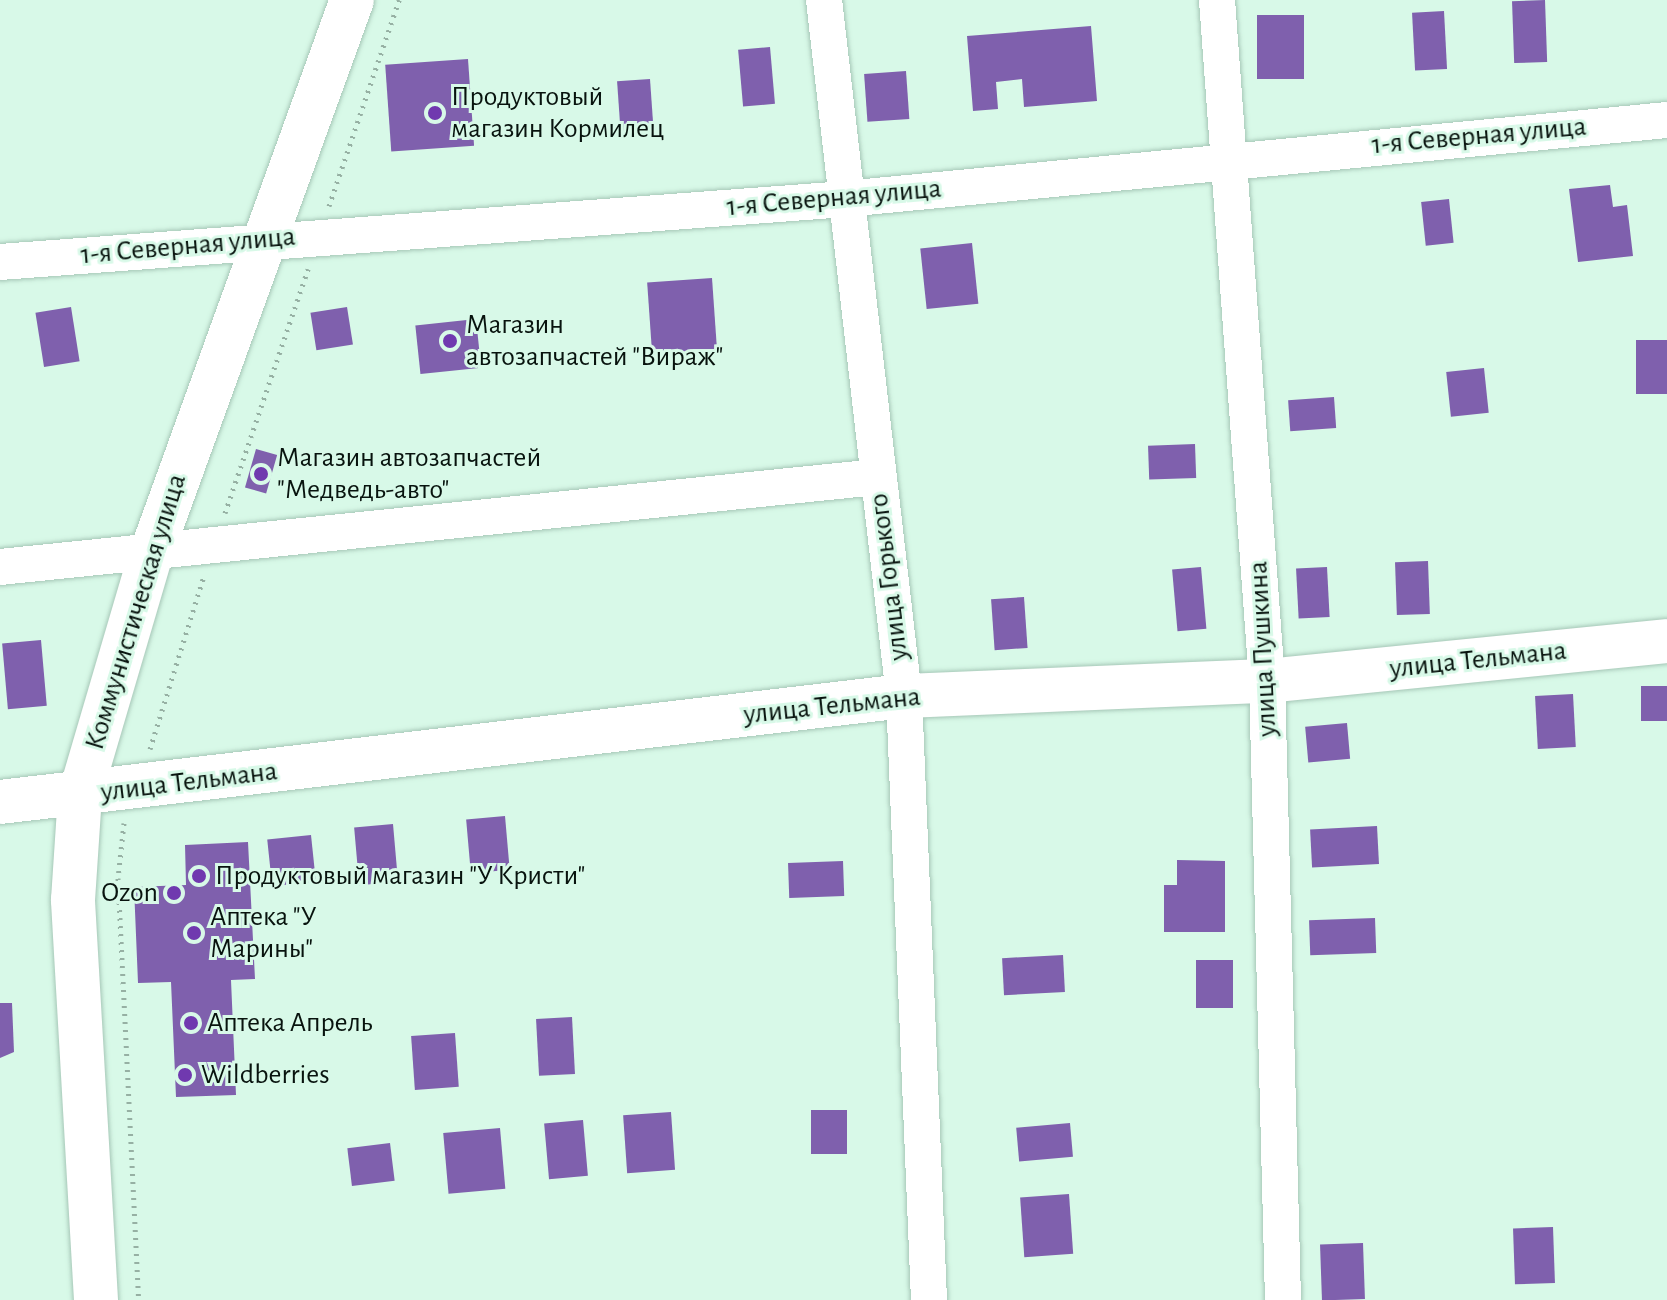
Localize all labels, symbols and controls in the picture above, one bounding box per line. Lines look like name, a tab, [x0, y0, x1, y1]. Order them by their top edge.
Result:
place label: Продуктовый магазин Кормилец	[451, 80, 664, 146]
marker: Продуктовый магазин Кормилец	[426, 104, 444, 122]
street label: 1-я Северная улица	[1370, 110, 1588, 162]
street label: 1-я Северная улица	[725, 172, 943, 224]
street label: 1-я Северная улица	[79, 220, 297, 272]
place label: Магазин автозапчастей "Вираж"	[466, 308, 723, 374]
marker: Магазин автозапчастей "Вираж"	[441, 332, 459, 350]
place label: Магазин автозапчастей "Медведь-авто"	[277, 441, 541, 507]
marker: Магазин автозапчастей "Медведь-авто"	[252, 465, 270, 483]
street label: Коммунистическая улица	[78, 470, 194, 754]
street label: улица Горького	[862, 492, 916, 662]
street label: улица Пушкина	[1242, 560, 1284, 738]
street label: улица Тельмана	[1388, 634, 1568, 686]
street label: улица Тельмана	[742, 680, 922, 732]
street label: улица Тельмана	[99, 755, 279, 809]
place label: Продуктовый магазин "У Кристи"	[215, 859, 585, 893]
marker: Продуктовый магазин "У Кристи"	[190, 867, 208, 885]
place label: Ozon	[101, 876, 158, 910]
marker: Ozon	[165, 884, 183, 902]
place label: Аптека "У Марины"	[210, 900, 316, 966]
marker: Аптека "У Марины"	[185, 924, 203, 942]
place label: Аптека Апрель	[207, 1006, 372, 1040]
marker: Аптека Апрель	[182, 1014, 200, 1032]
place label: Wildberries	[201, 1058, 330, 1092]
marker: Wildberries	[176, 1066, 194, 1084]

